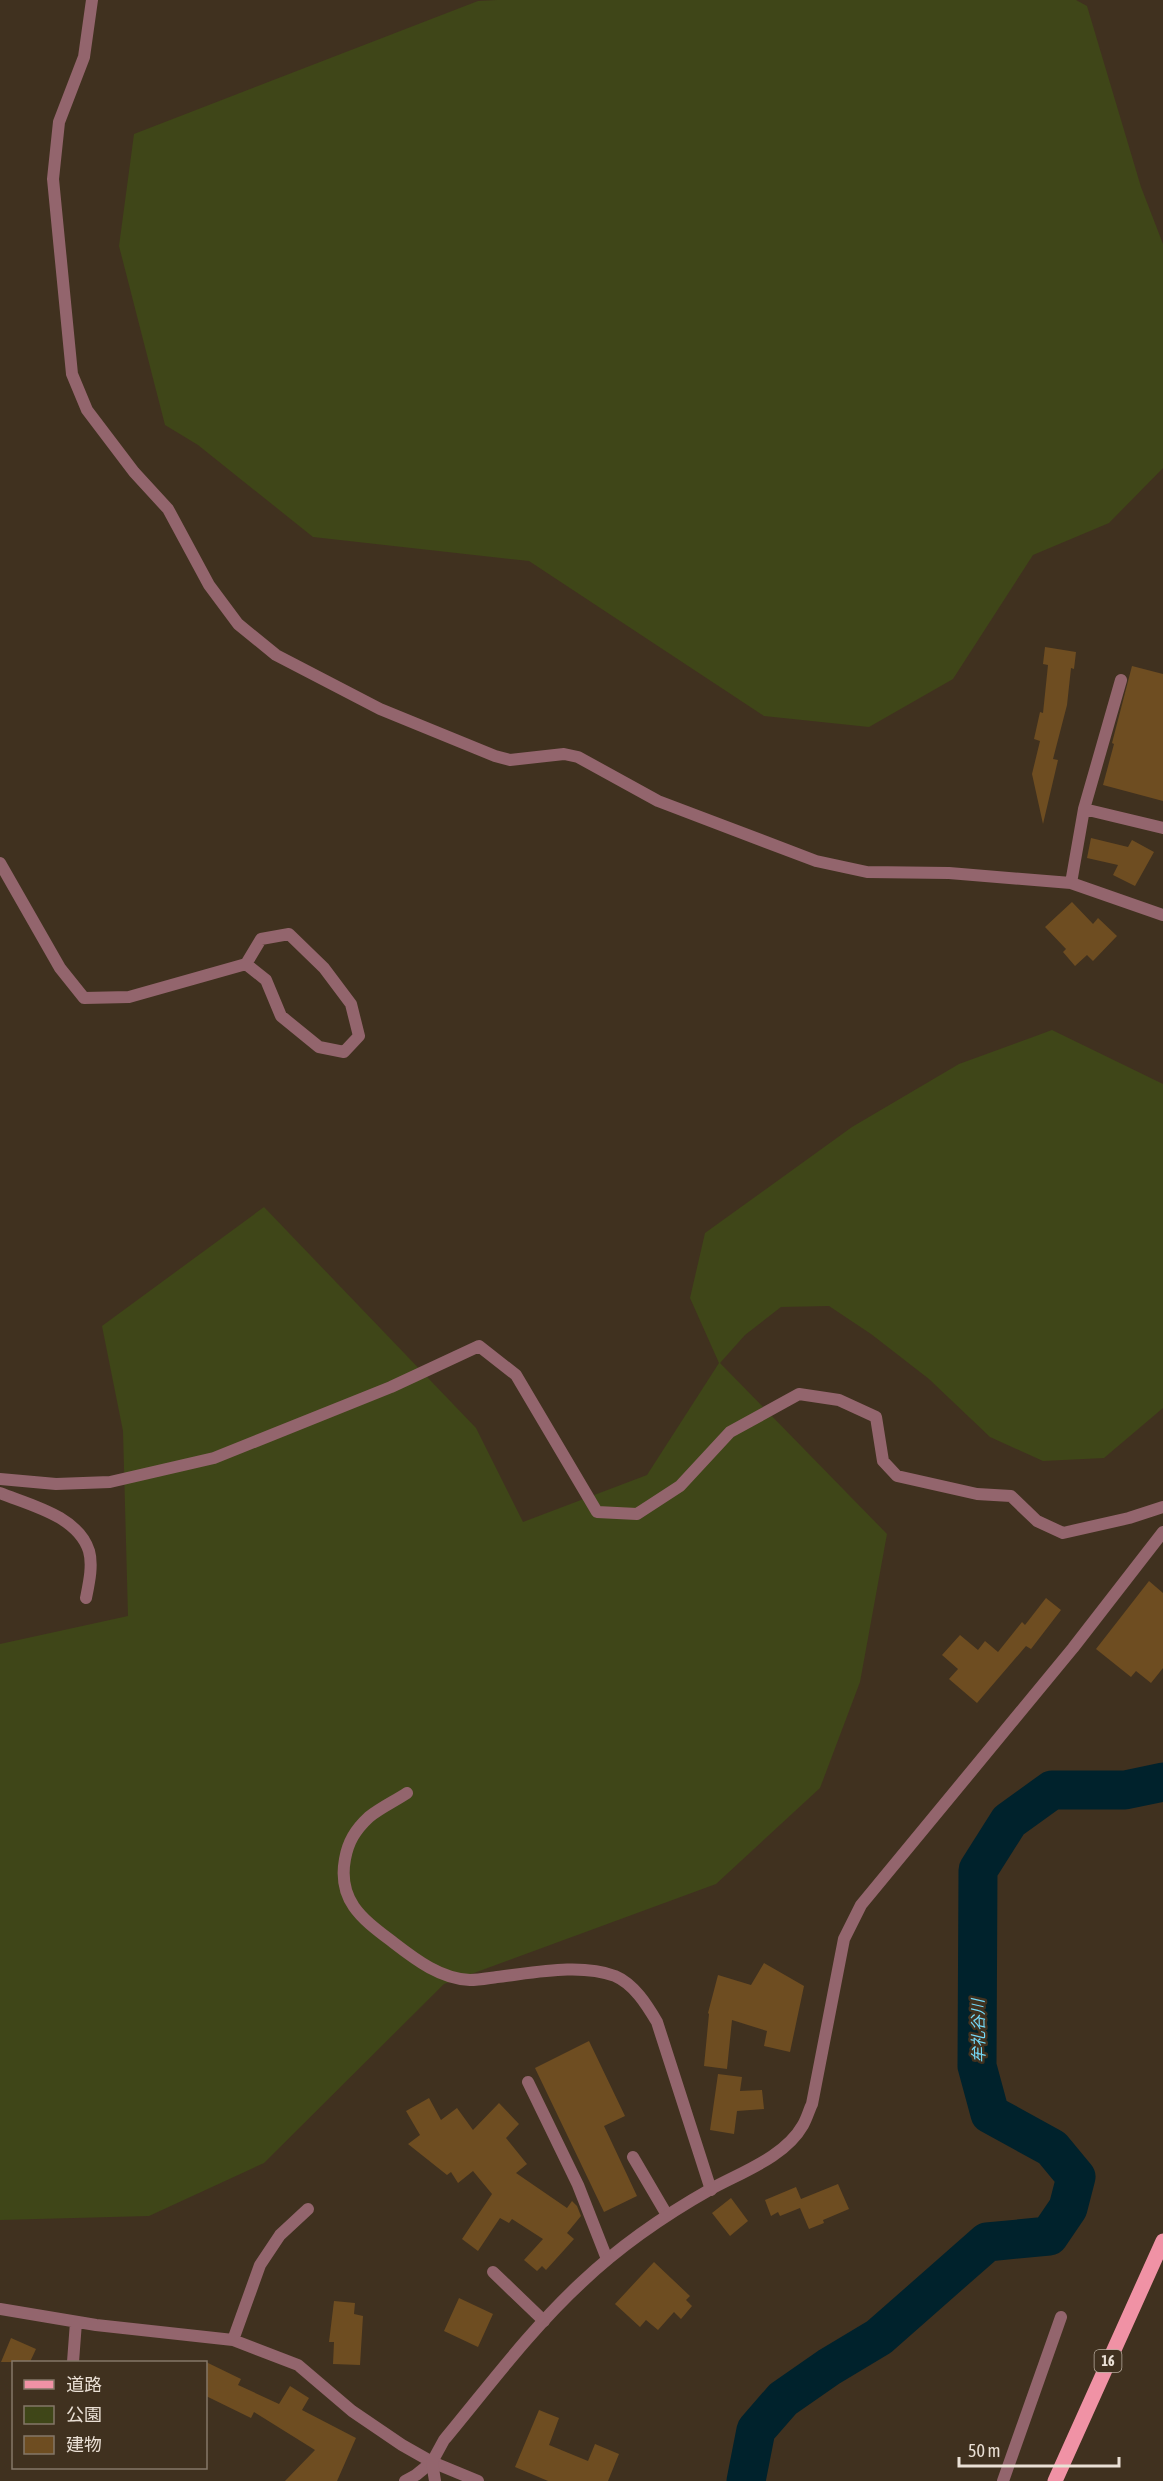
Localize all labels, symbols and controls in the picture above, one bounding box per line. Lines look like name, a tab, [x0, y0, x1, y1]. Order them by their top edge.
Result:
water label: 牟礼谷川	[968, 1997, 988, 2063]
road number: 16	[1094, 2350, 1122, 2372]
legend	[12, 2361, 207, 2469]
text: 道路	[66, 2374, 102, 2395]
text: 公園	[66, 2404, 102, 2425]
scale bar	[959, 2430, 1120, 2468]
text: 建物	[66, 2434, 102, 2455]
text: 50 m	[968, 2440, 1000, 2461]

